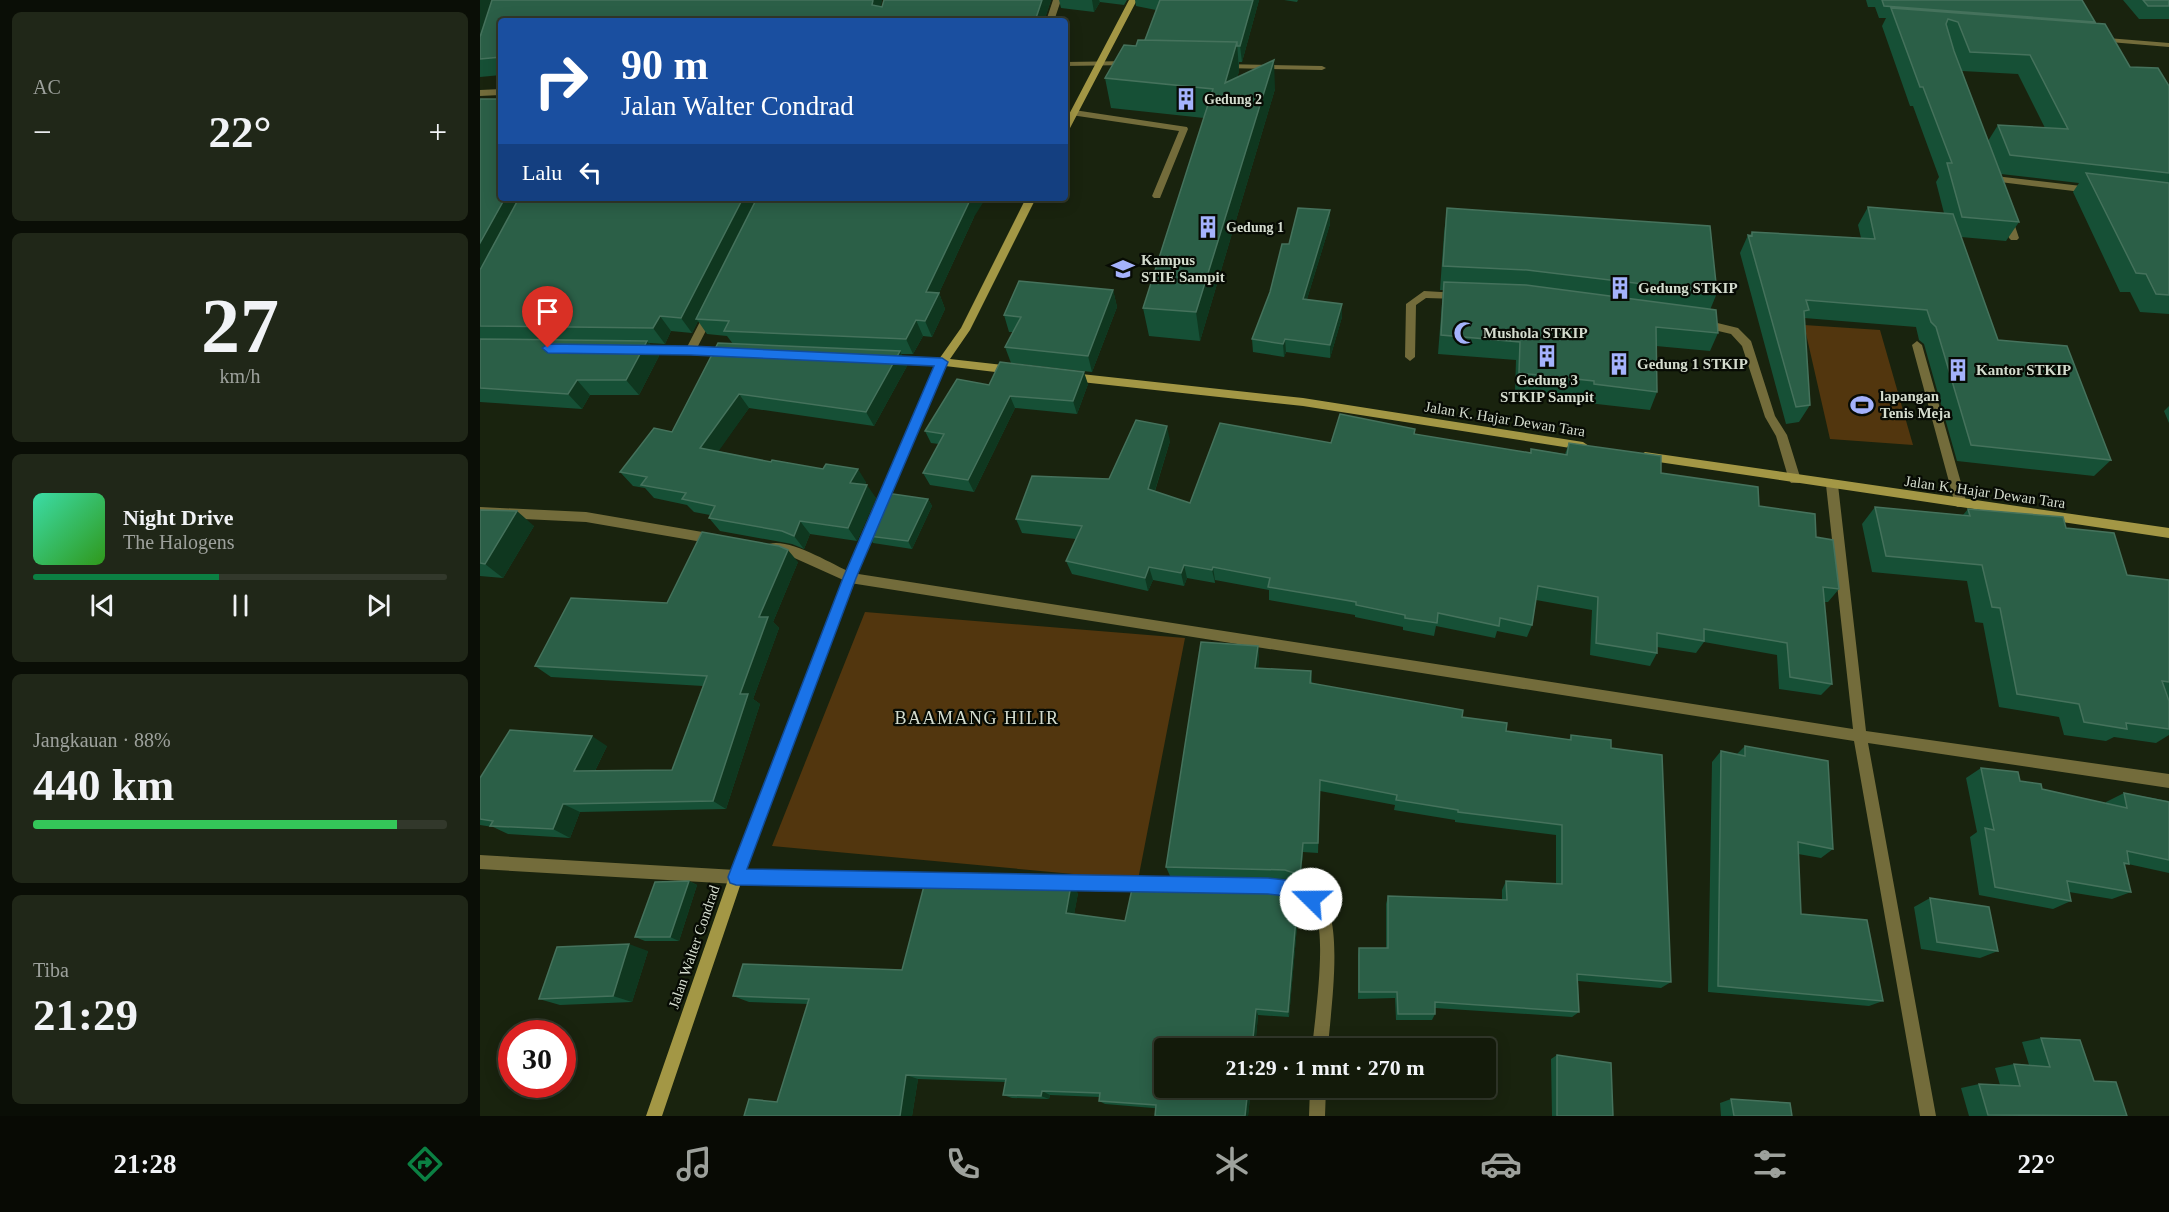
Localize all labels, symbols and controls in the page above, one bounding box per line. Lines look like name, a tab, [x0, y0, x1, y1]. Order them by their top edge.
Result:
icon: right	[522, 42, 600, 120]
text: 90 m	[621, 42, 709, 88]
text: AC	[33, 76, 61, 98]
building icon: Gedung 2	[1173, 86, 1199, 112]
text: Jalan Walter Condrad	[621, 91, 854, 121]
place label: Gedung 2	[1204, 92, 1262, 107]
text: 22°	[209, 107, 272, 157]
text: −	[33, 114, 52, 150]
text: +	[428, 114, 447, 150]
icon: left	[574, 156, 607, 189]
text: Lalu	[522, 160, 562, 185]
building icon: Gedung 1	[1195, 214, 1221, 240]
place label: Gedung 1	[1226, 220, 1284, 235]
place label: Kampus STIE Sampit	[1141, 252, 1225, 285]
school or university icon: Kampus STIE Sampit	[1110, 256, 1136, 282]
building icon: Gedung STKIP	[1607, 275, 1633, 301]
place label: Gedung STKIP	[1638, 280, 1738, 296]
text: 27	[201, 282, 279, 369]
pin	[522, 286, 573, 348]
icon: arrive	[531, 295, 564, 328]
mosque icon: Mushola STKIP	[1452, 320, 1478, 346]
place label: Mushola STKIP	[1483, 325, 1588, 341]
building icon: Gedung 3 STKIP Sampit	[1534, 343, 1560, 369]
building icon: Gedung 1 STKIP	[1606, 351, 1632, 377]
place label: Gedung 1 STKIP	[1637, 356, 1748, 372]
building icon: Kantor STKIP	[1945, 357, 1971, 383]
place label: Kantor STKIP	[1976, 362, 2071, 378]
text: km/h	[219, 365, 261, 387]
place label: Gedung 3 STKIP Sampit	[1500, 372, 1594, 405]
place label: lapangan Tenis Meja	[1880, 388, 1951, 421]
sports icon: lapangan Tenis Meja	[1849, 392, 1875, 418]
street label: Jalan K. Hajar Dewan Tara	[1424, 398, 1587, 440]
street label: Jalan K. Hajar Dewan Tara	[1903, 473, 2067, 511]
text: Night Drive	[123, 505, 234, 530]
text: The Halogens	[123, 531, 235, 553]
icon: previous	[86, 589, 119, 622]
icon: pause	[224, 589, 257, 622]
icon: next	[362, 589, 395, 622]
district label: BAAMANG HILIR	[895, 708, 1060, 728]
text: Jangkauan · 88%	[33, 729, 171, 751]
text: 440 km	[33, 760, 174, 810]
position arrow	[1279, 867, 1343, 931]
street label: Jalan Walter Condrad	[665, 883, 723, 1011]
text: Tiba	[33, 959, 69, 981]
text: 21:29	[33, 990, 138, 1040]
speed limit sign: 30	[498, 1020, 576, 1098]
text: 21:29 · 1 mnt · 270 m	[1225, 1055, 1425, 1080]
icon: directions	[404, 1143, 446, 1185]
icon: music	[673, 1143, 715, 1185]
icon: phone	[942, 1143, 984, 1185]
icon: climate	[1211, 1143, 1253, 1185]
icon: car	[1480, 1143, 1522, 1185]
icon: filters	[1749, 1143, 1791, 1185]
text: 21:28	[114, 1149, 177, 1179]
text: 22°	[2018, 1149, 2055, 1179]

